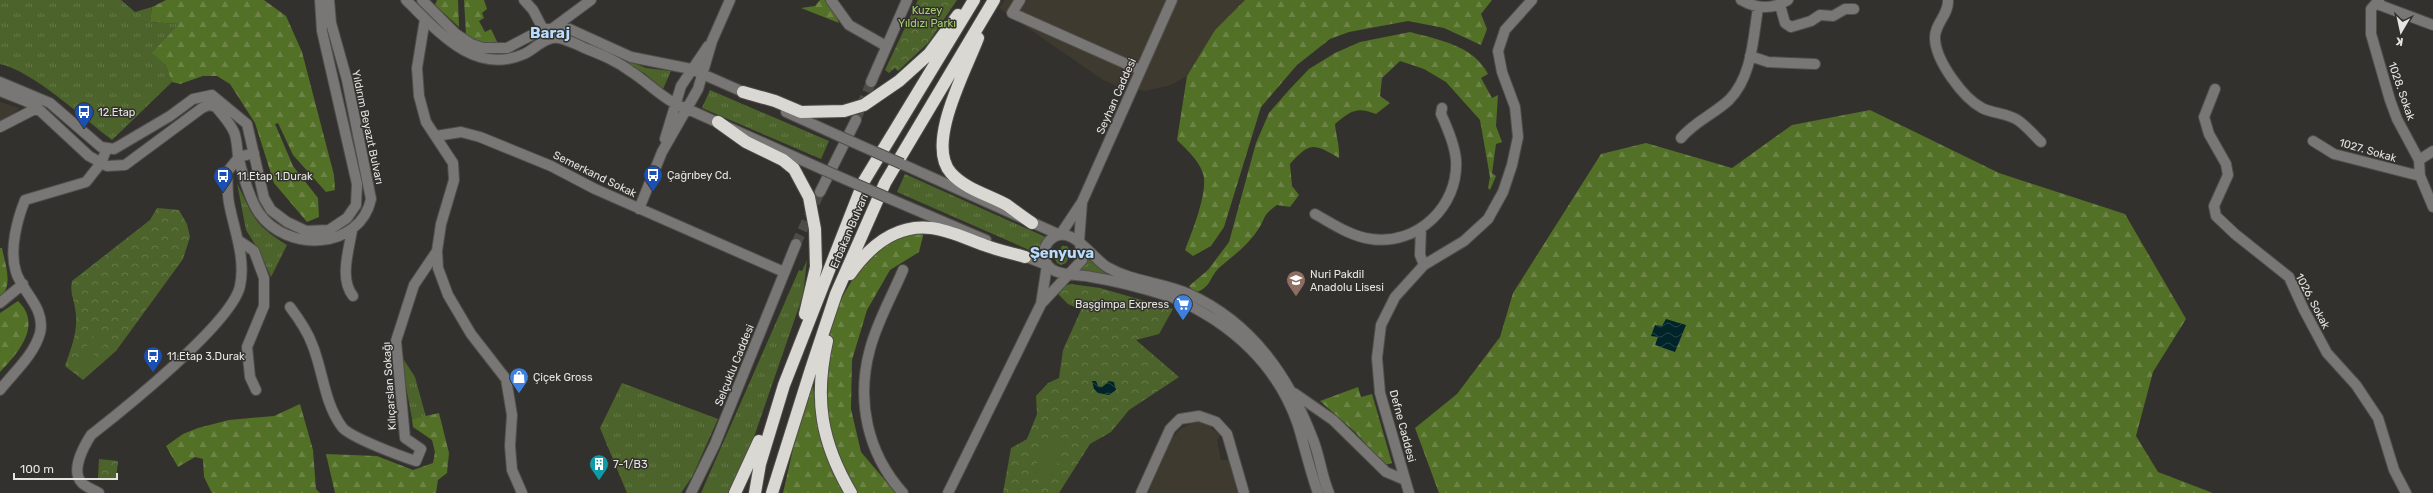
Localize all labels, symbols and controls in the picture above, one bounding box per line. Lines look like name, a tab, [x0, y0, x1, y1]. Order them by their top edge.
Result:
park label: Kuzey Yıldızı Parkı	[898, 4, 956, 30]
north arrow	[2381, 12, 2421, 52]
district label: Baraj	[530, 24, 570, 42]
text: K	[2394, 34, 2404, 48]
street label: Seyhan Caddesi	[1094, 56, 1139, 136]
street label: 1028. Sokak	[2385, 60, 2418, 122]
street label: Yıldırım Beyazıt Bulvarı	[349, 69, 386, 186]
bus stop icon: 12.Etap	[73, 101, 95, 129]
place label: 12.Etap	[98, 106, 135, 119]
street label: 1027. Sokak	[2338, 136, 2398, 165]
street label: Semerkand Sokak	[551, 149, 639, 200]
bus stop icon: Çağrıbey Cd.	[642, 164, 664, 192]
bus stop icon: 11.Etap 1.Durak	[212, 165, 234, 193]
place label: Çağrıbey Cd.	[667, 169, 732, 182]
place label: 11.Etap 1.Durak	[237, 170, 313, 183]
street label: Erbakan Bulvarı	[828, 192, 871, 271]
district label: Şenyuva	[1030, 244, 1094, 262]
place label: Nuri Pakdil Anadolu Lisesi	[1310, 268, 1384, 294]
school or university icon: Nuri Pakdil Anadolu Lisesi	[1285, 269, 1307, 297]
street label: 1026. Sokak	[2293, 271, 2333, 331]
supermarket icon: Başgimpa Express	[1172, 293, 1194, 321]
place label: Başgimpa Express	[1075, 298, 1169, 311]
street label: Selçuklu Caddesi	[712, 322, 757, 408]
street label: Kılıçarslan Sokağı	[380, 341, 399, 431]
bus stop icon: 11.Etap 3.Durak	[142, 345, 164, 373]
place label: 11.Etap 3.Durak	[167, 350, 245, 363]
shop icon: Çiçek Gross	[508, 366, 530, 394]
place label: Çiçek Gross	[533, 371, 593, 384]
street label: Defne Caddesi	[1387, 389, 1418, 464]
building icon: 7-1/B3	[588, 453, 610, 481]
scale bar	[14, 455, 117, 481]
place label: 7-1/B3	[613, 458, 648, 471]
text: 100 m	[20, 462, 54, 476]

